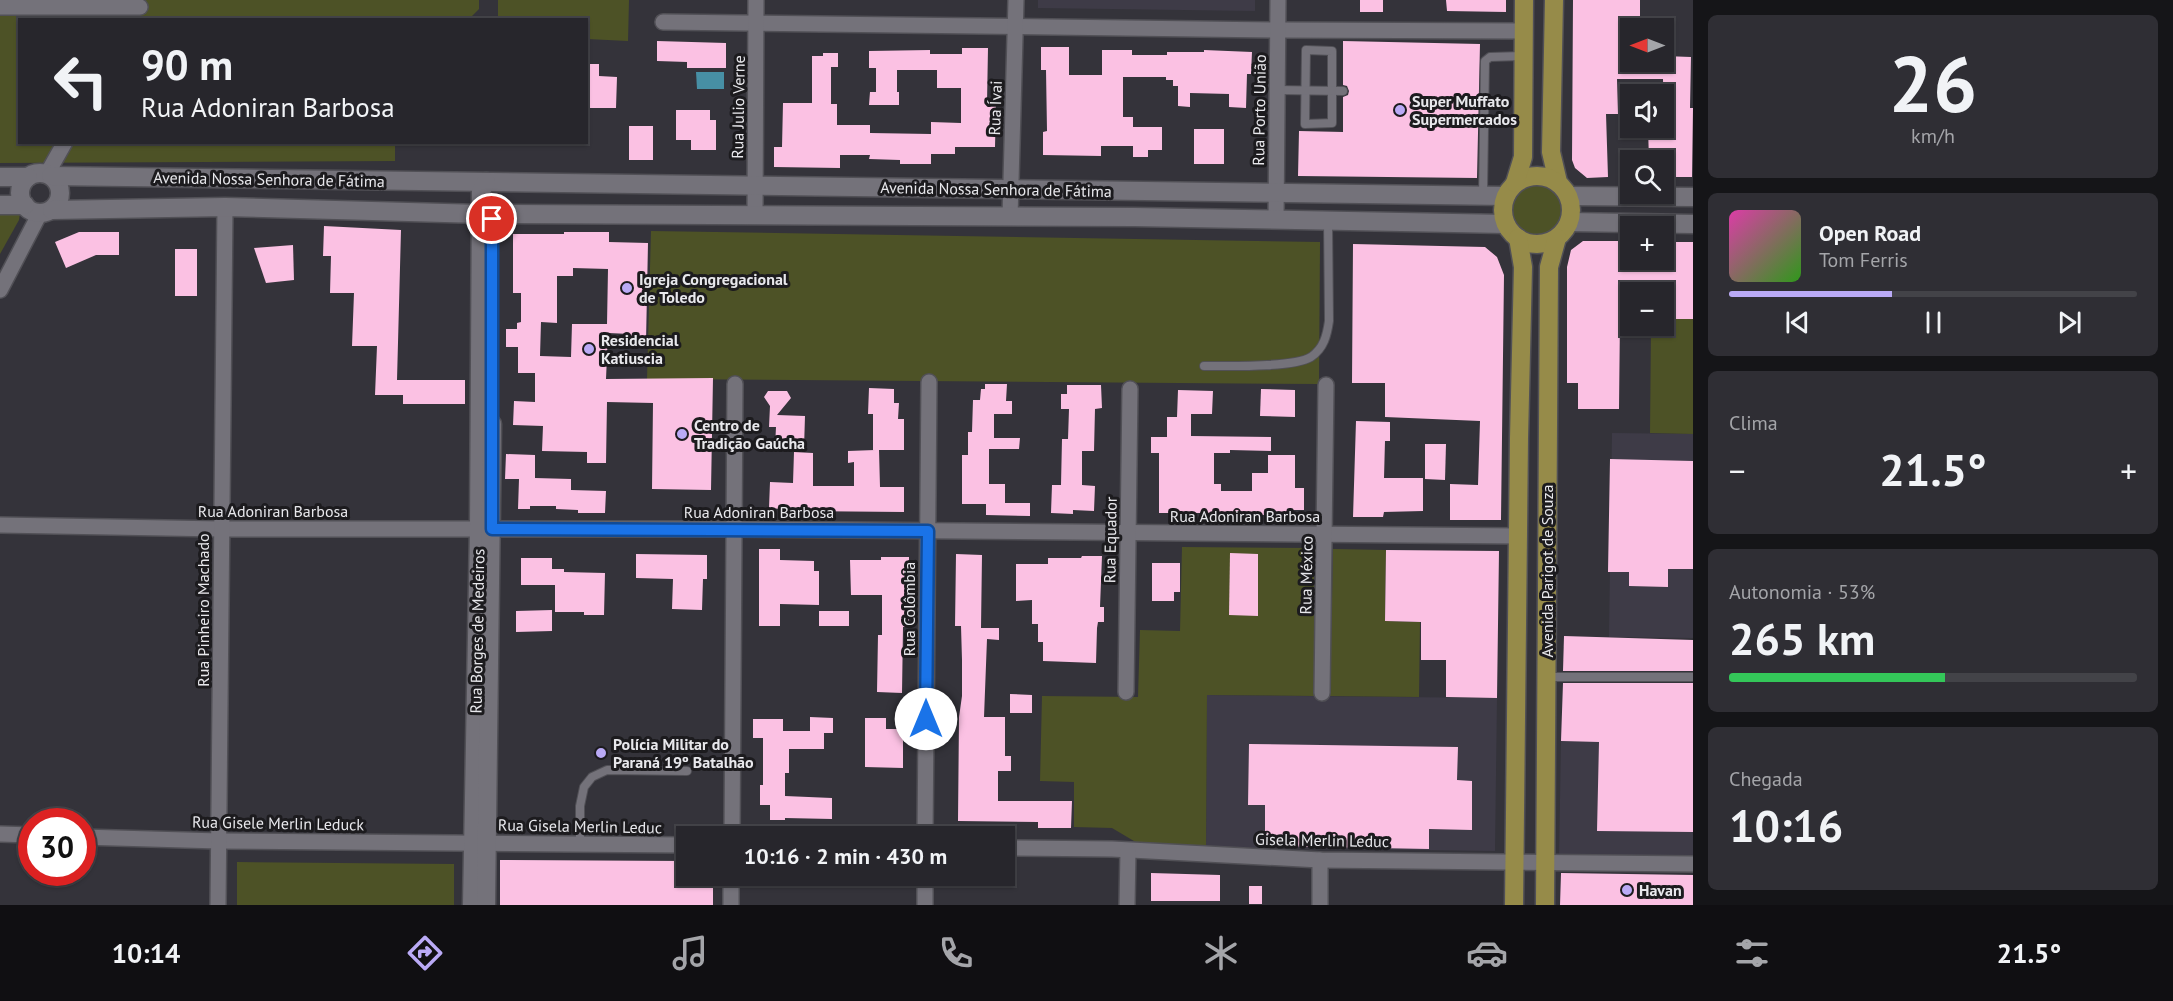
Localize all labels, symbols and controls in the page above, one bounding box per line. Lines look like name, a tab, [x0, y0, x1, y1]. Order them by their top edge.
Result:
north arrow	[1620, 18, 1674, 72]
map controls	[1620, 18, 1674, 336]
text: 26	[1889, 33, 1977, 134]
text: 90 m	[141, 37, 233, 92]
icon: left	[42, 42, 120, 120]
street label: Rua Porto União	[1248, 54, 1270, 166]
street label: Rua Julio Verne	[727, 55, 749, 159]
street label: Rua Ívai	[984, 80, 1006, 136]
button: sound	[1620, 84, 1674, 138]
text: Rua Adoniran Barbosa	[141, 90, 395, 124]
place label: Super Muffato Supermercados	[1412, 91, 1517, 129]
marker: Super Muffato Supermercados	[1393, 103, 1407, 117]
text: km/h	[1911, 123, 1955, 149]
button: search	[1620, 150, 1674, 204]
street label: Avenida Nossa Senhora de Fátima	[153, 167, 385, 191]
street label: Avenida Nossa Senhora de Fátima	[880, 177, 1112, 201]
pin	[466, 193, 517, 244]
icon: arrive	[475, 202, 508, 235]
button: +	[1620, 216, 1674, 270]
text: Open Road	[1819, 219, 1921, 247]
text: Tom Ferris	[1819, 247, 1908, 273]
place label: Igreja Congregacional de Toledo	[639, 269, 788, 307]
marker: Igreja Congregacional de Toledo	[620, 281, 634, 295]
button: −	[1620, 282, 1674, 336]
icon: previous	[1781, 306, 1814, 339]
icon: pause	[1917, 306, 1950, 339]
icon: next	[2053, 306, 2086, 339]
place label: Residencial Katiuscia	[601, 330, 679, 368]
marker: Residencial Katiuscia	[582, 342, 596, 356]
text: Clima	[1729, 410, 1778, 436]
place label: Centro de Tradição Gaúcha	[694, 415, 805, 453]
marker: Centro de Tradição Gaúcha	[675, 427, 689, 441]
text: 21.5°	[1879, 440, 1987, 498]
text: −	[1729, 449, 1746, 492]
text: +	[2120, 449, 2137, 492]
street label: Avenida Parigot de Souza	[1537, 484, 1557, 658]
street label: Rua Equador	[1099, 496, 1121, 583]
street label: Rua Adoniran Barbosa	[198, 501, 348, 521]
street label: Rua Adoniran Barbosa	[684, 502, 834, 522]
street label: Rua Adoniran Barbosa	[1170, 506, 1320, 526]
street label: Rua Pinheiro Machado	[193, 533, 213, 687]
street label: Rua México	[1295, 536, 1317, 614]
street label: Rua Borges de Medeiros	[466, 548, 488, 714]
street label: Rua Colômbia	[899, 562, 919, 656]
text: Autonomia · 53%	[1729, 579, 1875, 605]
text: 265 km	[1729, 609, 1875, 667]
position arrow	[894, 687, 958, 751]
place label: Polícia Militar do Paraná 19º Batalhão	[613, 734, 754, 772]
marker: Polícia Militar do Paraná 19º Batalhão	[594, 746, 608, 760]
text: Chegada	[1729, 766, 1803, 792]
text: 10:16	[1729, 796, 1843, 854]
speed limit sign: 30	[18, 808, 96, 886]
street label: Rua Gisele Merlin Leduck	[192, 812, 364, 835]
street label: Rua Gisela Merlin Leduc	[498, 815, 662, 837]
street label: Gisela Merlin Leduc	[1255, 829, 1389, 851]
text: 10:16 · 2 min · 430 m	[744, 842, 947, 870]
place label: Havan	[1639, 880, 1682, 900]
marker: Havan	[1620, 883, 1634, 897]
icon: directions	[404, 932, 446, 974]
icon: music	[669, 932, 711, 974]
icon: phone	[935, 932, 977, 974]
icon: climate	[1200, 932, 1242, 974]
icon: car	[1466, 932, 1508, 974]
icon: filters	[1731, 932, 1773, 974]
text: 10:14	[112, 936, 180, 970]
text: 21.5°	[1997, 936, 2061, 970]

